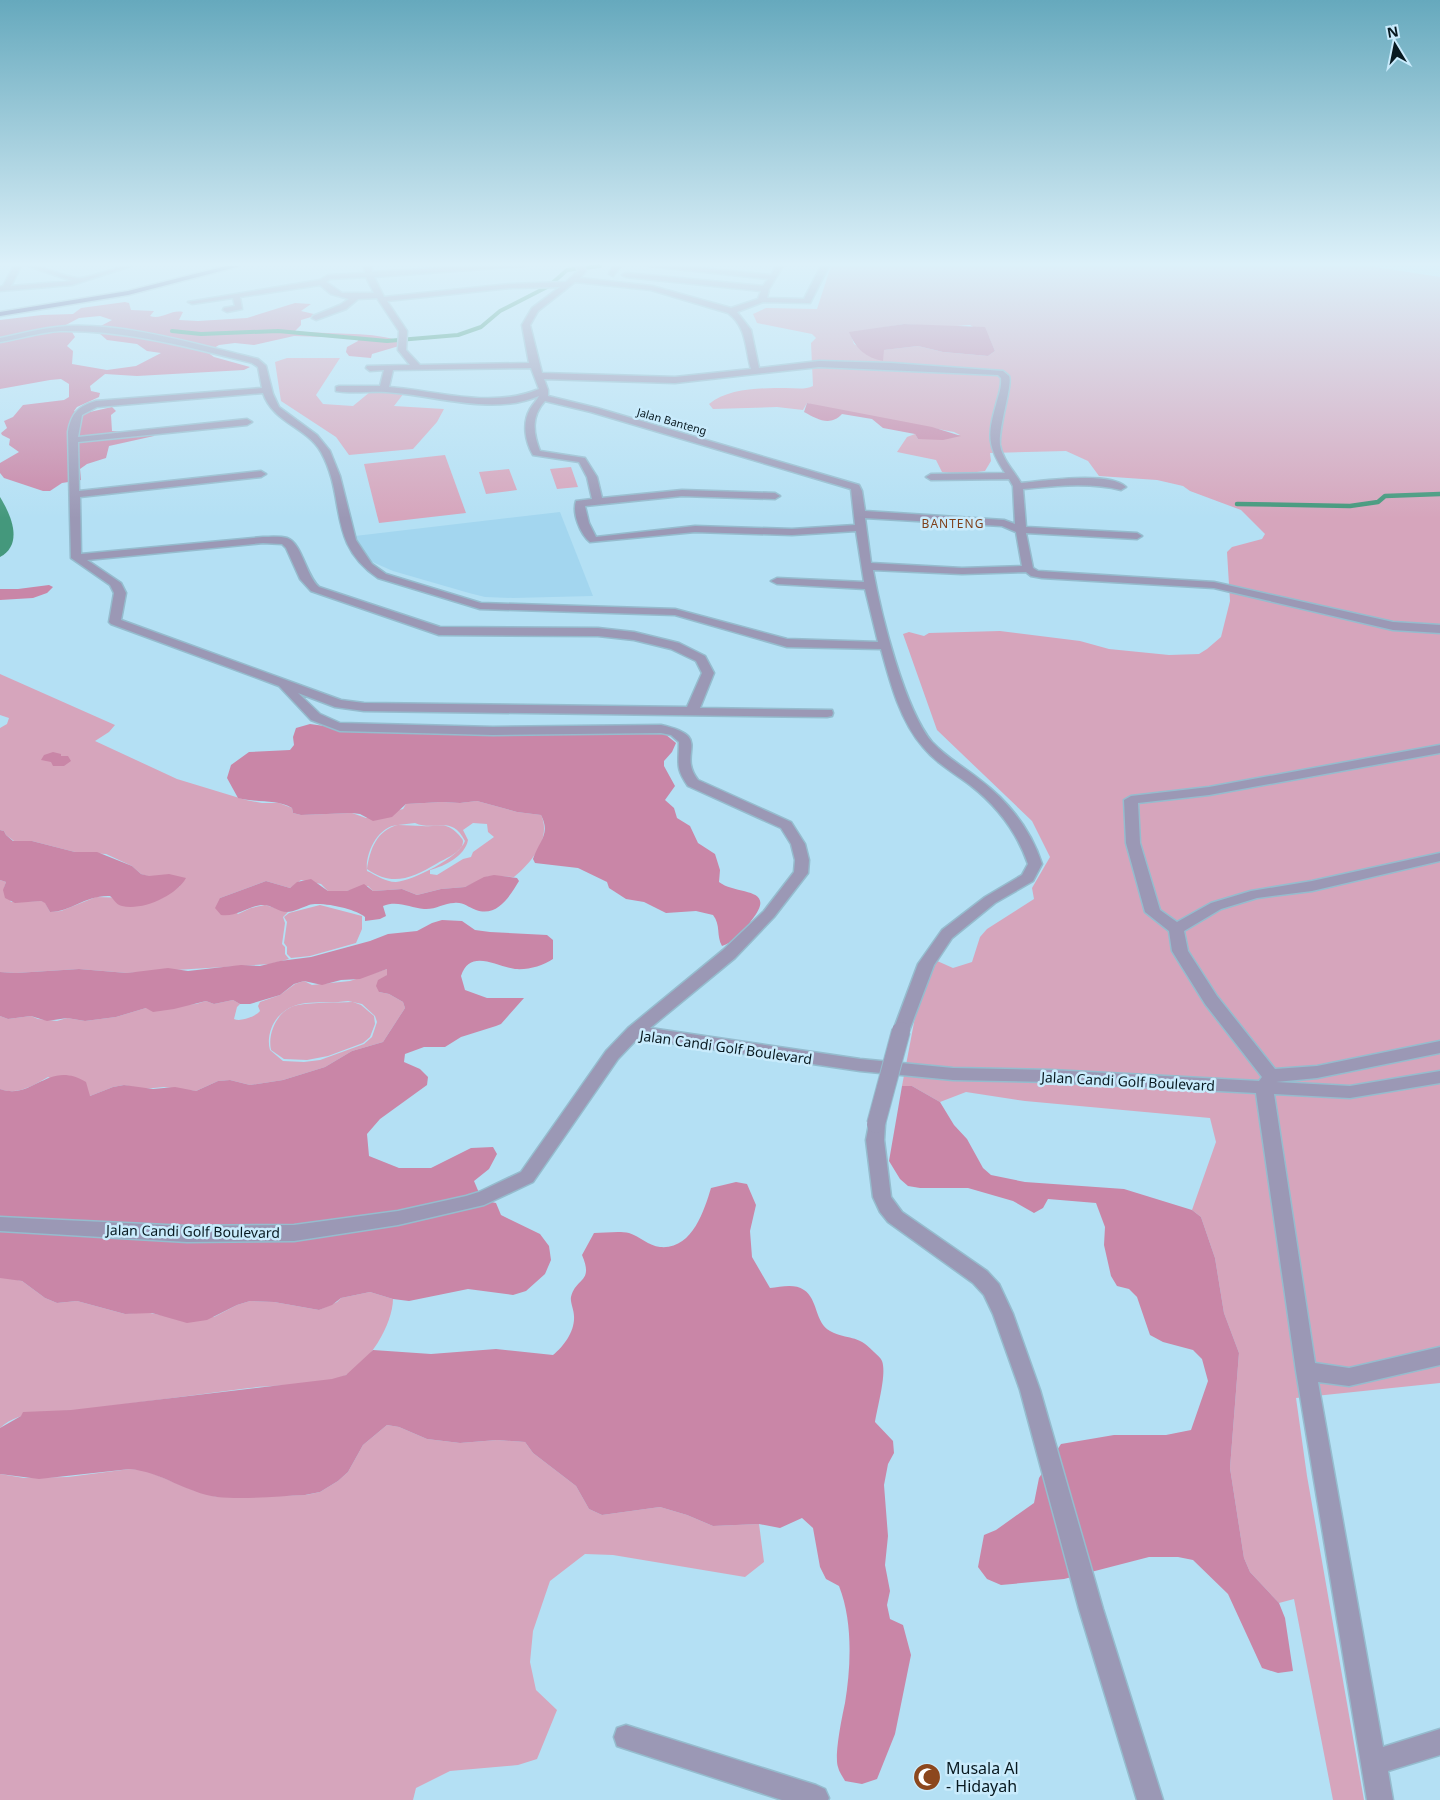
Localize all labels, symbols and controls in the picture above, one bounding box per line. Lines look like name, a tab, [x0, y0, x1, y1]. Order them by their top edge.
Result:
north arrow	[1370, 20, 1420, 70]
text: N	[1385, 21, 1400, 42]
street label: Jalan Banteng	[635, 404, 709, 438]
district label: BANTENG	[922, 515, 984, 532]
street label: Jalan Candi Golf Boulevard	[637, 1025, 813, 1069]
street label: Jalan Candi Golf Boulevard	[1039, 1067, 1215, 1095]
street label: Jalan Candi Golf Boulevard	[104, 1220, 280, 1242]
place label: Musala Al - Hidayah	[946, 1757, 1019, 1797]
mosque icon: Musala Al - Hidayah	[912, 1762, 942, 1792]

